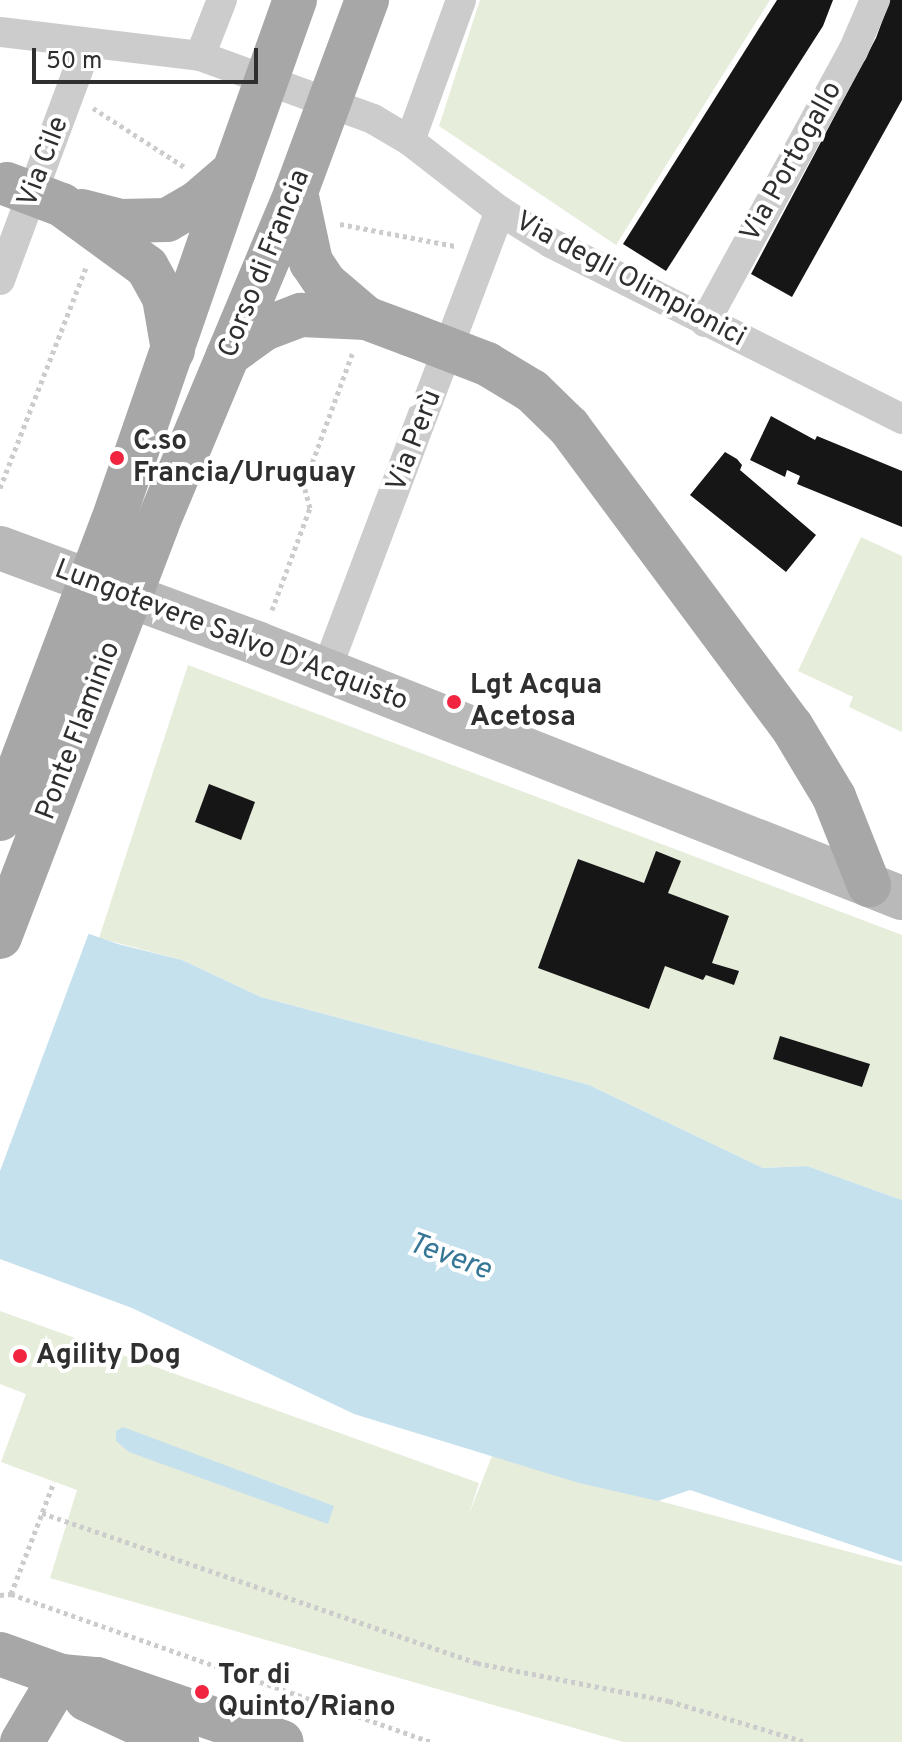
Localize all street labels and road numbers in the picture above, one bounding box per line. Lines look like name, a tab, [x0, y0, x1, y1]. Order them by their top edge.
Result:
street label: Via Portogallo	[734, 76, 850, 248]
street label: Via Cile	[11, 112, 77, 212]
street label: Corso di Francia	[212, 165, 318, 363]
street label: Via degli Olimpionici	[509, 205, 751, 355]
street label: Via Perù	[380, 385, 450, 497]
street label: Lungotevere Salvo D'Acquisto	[50, 553, 412, 719]
street label: Ponte Flaminio	[30, 637, 128, 825]

